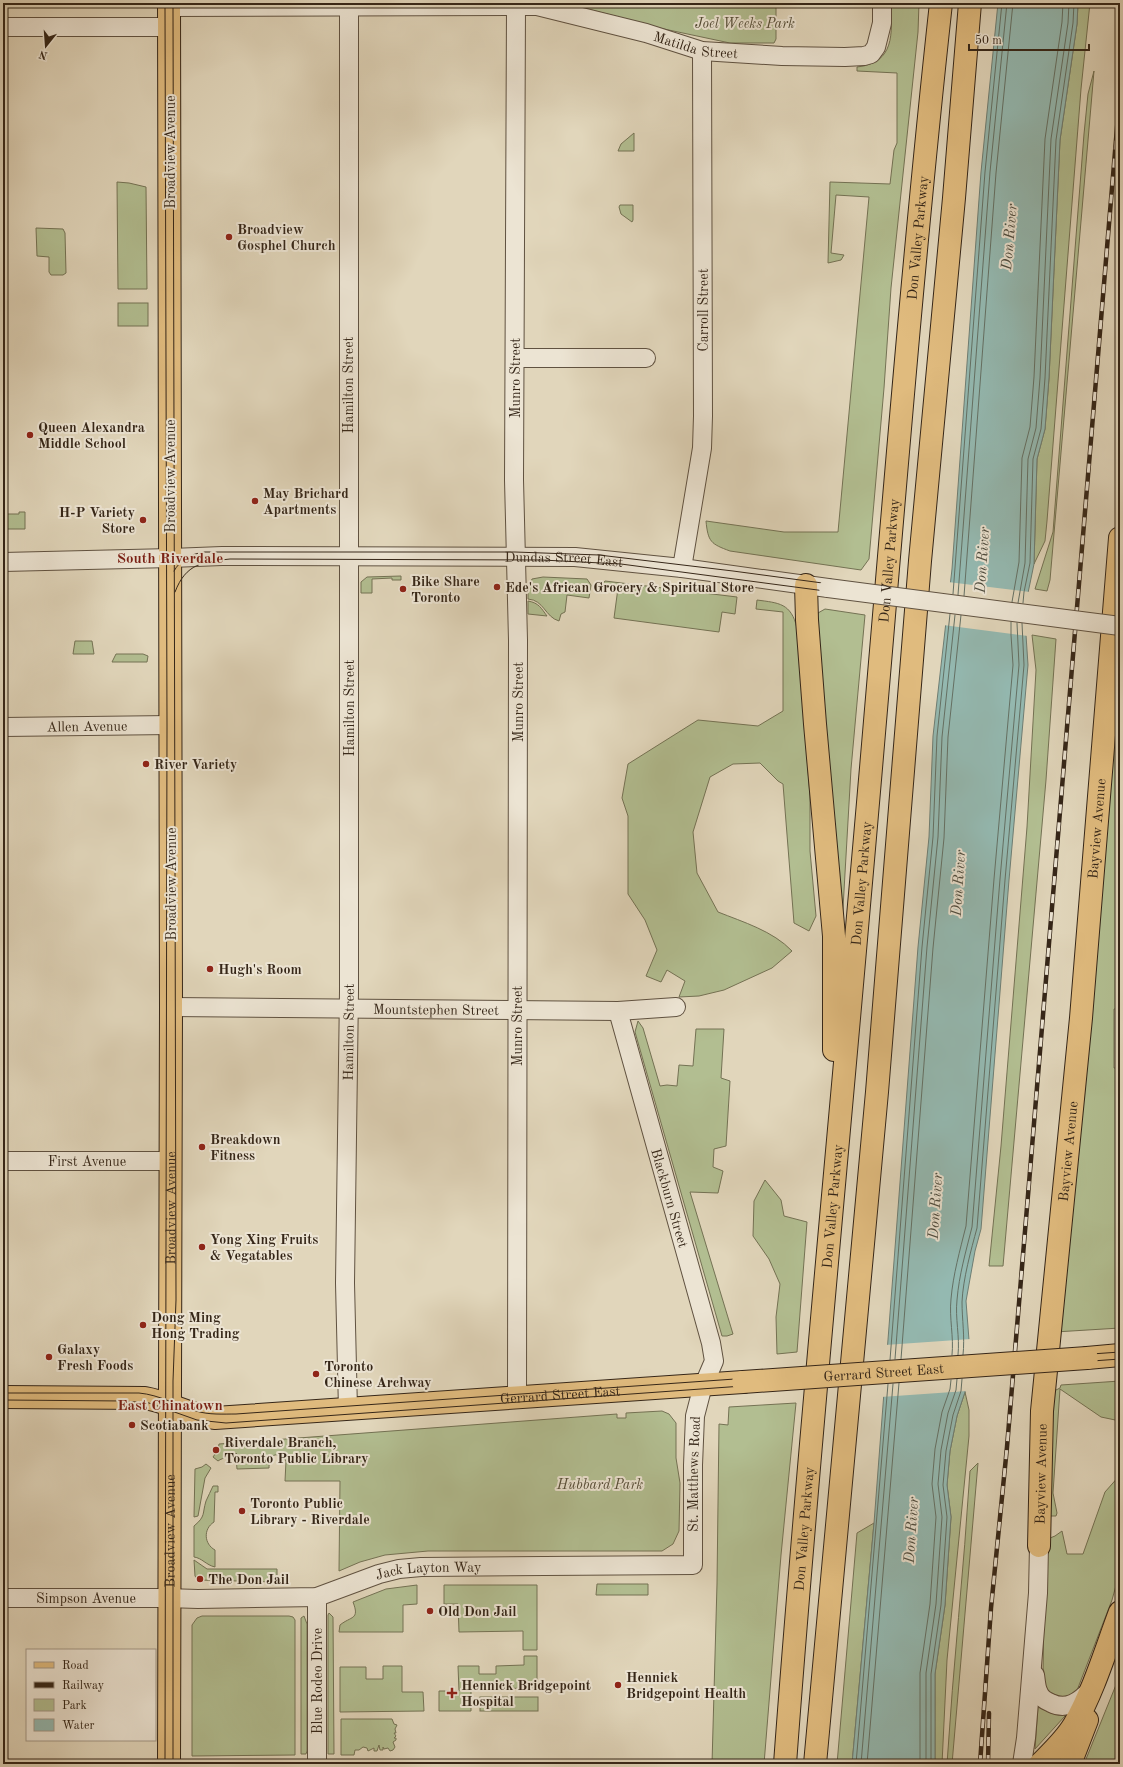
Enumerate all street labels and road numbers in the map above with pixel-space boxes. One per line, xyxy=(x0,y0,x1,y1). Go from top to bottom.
street label: Matilda Street xyxy=(652,30,738,61)
street label: Broadview Avenue xyxy=(164,95,178,209)
street label: Don Valley Parkway xyxy=(905,174,931,301)
street label: Carroll Street xyxy=(697,268,711,352)
street label: Hamilton Street xyxy=(342,336,356,434)
street label: Munro Street xyxy=(509,338,523,418)
street label: Broadview Avenue xyxy=(164,419,178,533)
street label: Don Valley Parkway xyxy=(877,497,902,623)
street label: Dundas Street East xyxy=(504,551,624,570)
street label: Hamilton Street xyxy=(343,659,357,757)
street label: Munro Street xyxy=(512,662,526,742)
street label: Allen Avenue xyxy=(47,720,127,734)
street label: Bayview Avenue xyxy=(1086,778,1108,879)
street label: Don Valley Parkway xyxy=(849,820,874,946)
street label: Broadview Avenue xyxy=(165,827,179,941)
street label: Hamilton Street xyxy=(342,983,357,1081)
street label: Munro Street xyxy=(511,986,525,1066)
street label: Mountstephen Street xyxy=(373,1003,499,1018)
street label: Bayview Avenue xyxy=(1057,1101,1081,1202)
street label: Don Valley Parkway xyxy=(820,1143,846,1269)
street label: Blackburn Street xyxy=(648,1147,690,1250)
street label: Broadview Avenue xyxy=(164,1151,179,1265)
street label: First Avenue xyxy=(48,1155,126,1169)
street label: Gerrard Street East xyxy=(823,1362,944,1384)
street label: Gerrard Street East xyxy=(500,1384,621,1407)
street label: St. Matthews Road xyxy=(687,1416,703,1532)
street label: Bayview Avenue xyxy=(1033,1424,1050,1525)
street label: Don Valley Parkway xyxy=(792,1465,817,1592)
street label: Broadview Avenue xyxy=(163,1474,178,1588)
street label: Jack Layton Way xyxy=(374,1561,482,1583)
street label: Simpson Avenue xyxy=(36,1592,136,1606)
street label: Blue Rodeo Drive xyxy=(311,1628,325,1734)

